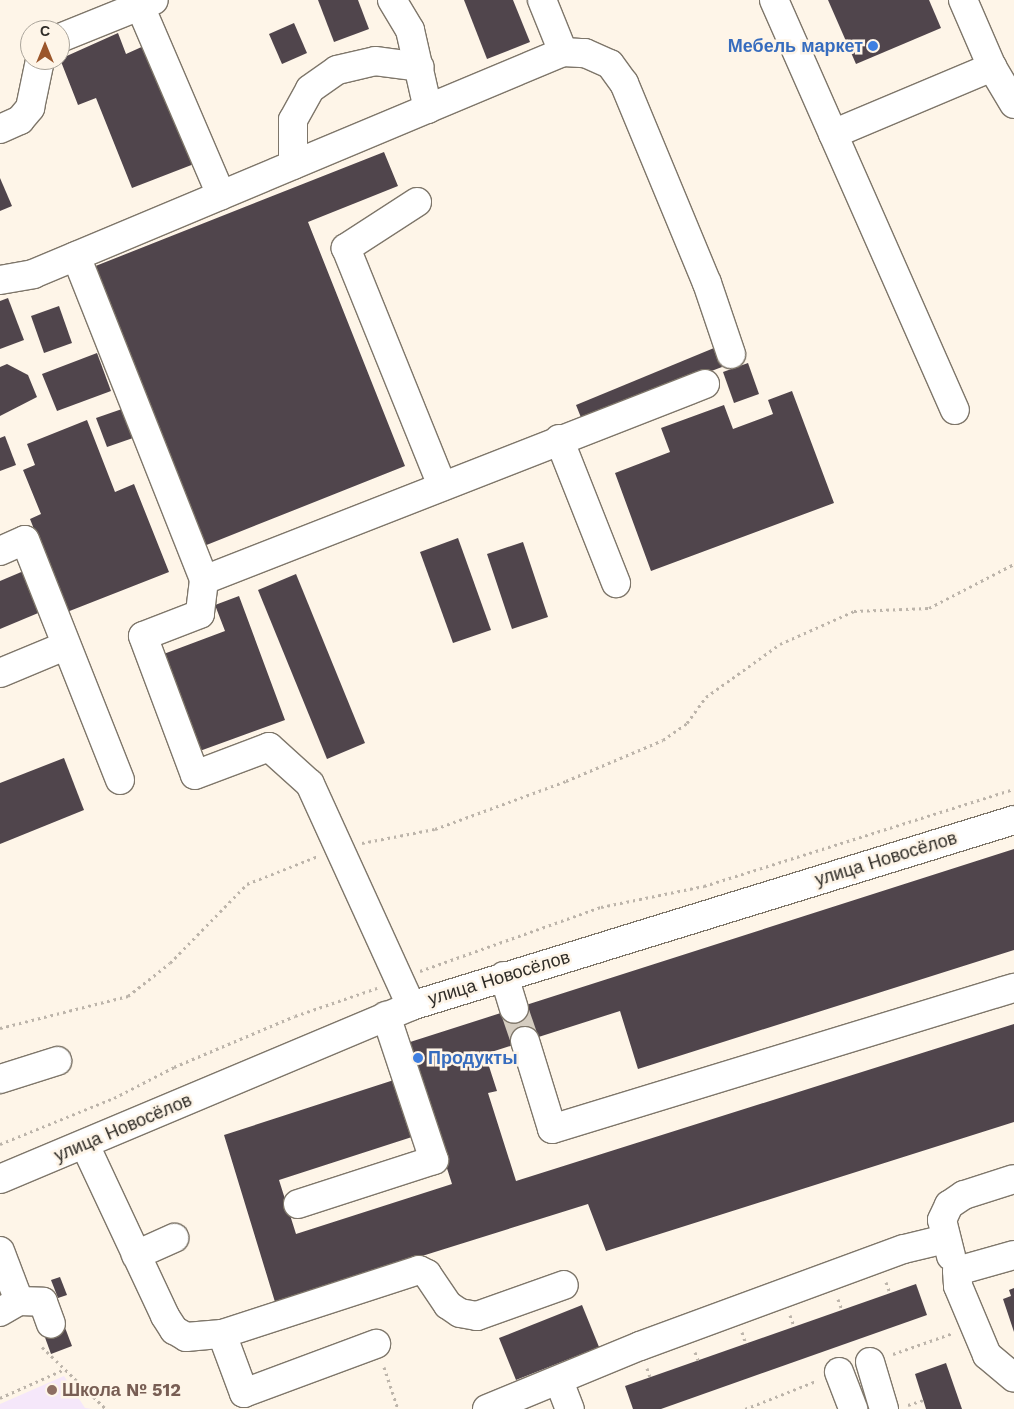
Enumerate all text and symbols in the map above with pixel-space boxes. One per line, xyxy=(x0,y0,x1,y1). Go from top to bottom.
north arrow xyxy=(20,20,70,70)
text: С xyxy=(40,23,50,39)
place label: Мебель маркет xyxy=(728,35,863,57)
marker: Мебель маркет xyxy=(867,40,879,52)
street label: улица Новосёлов xyxy=(812,827,960,891)
street label: улица Новосёлов xyxy=(425,946,573,1010)
place label: Продукты xyxy=(428,1047,518,1069)
marker: Продукты xyxy=(412,1052,424,1064)
street label: улица Новосёлов xyxy=(51,1089,195,1167)
place label: Школа № 512 xyxy=(62,1379,181,1401)
marker: Школа № 512 xyxy=(46,1384,58,1396)

